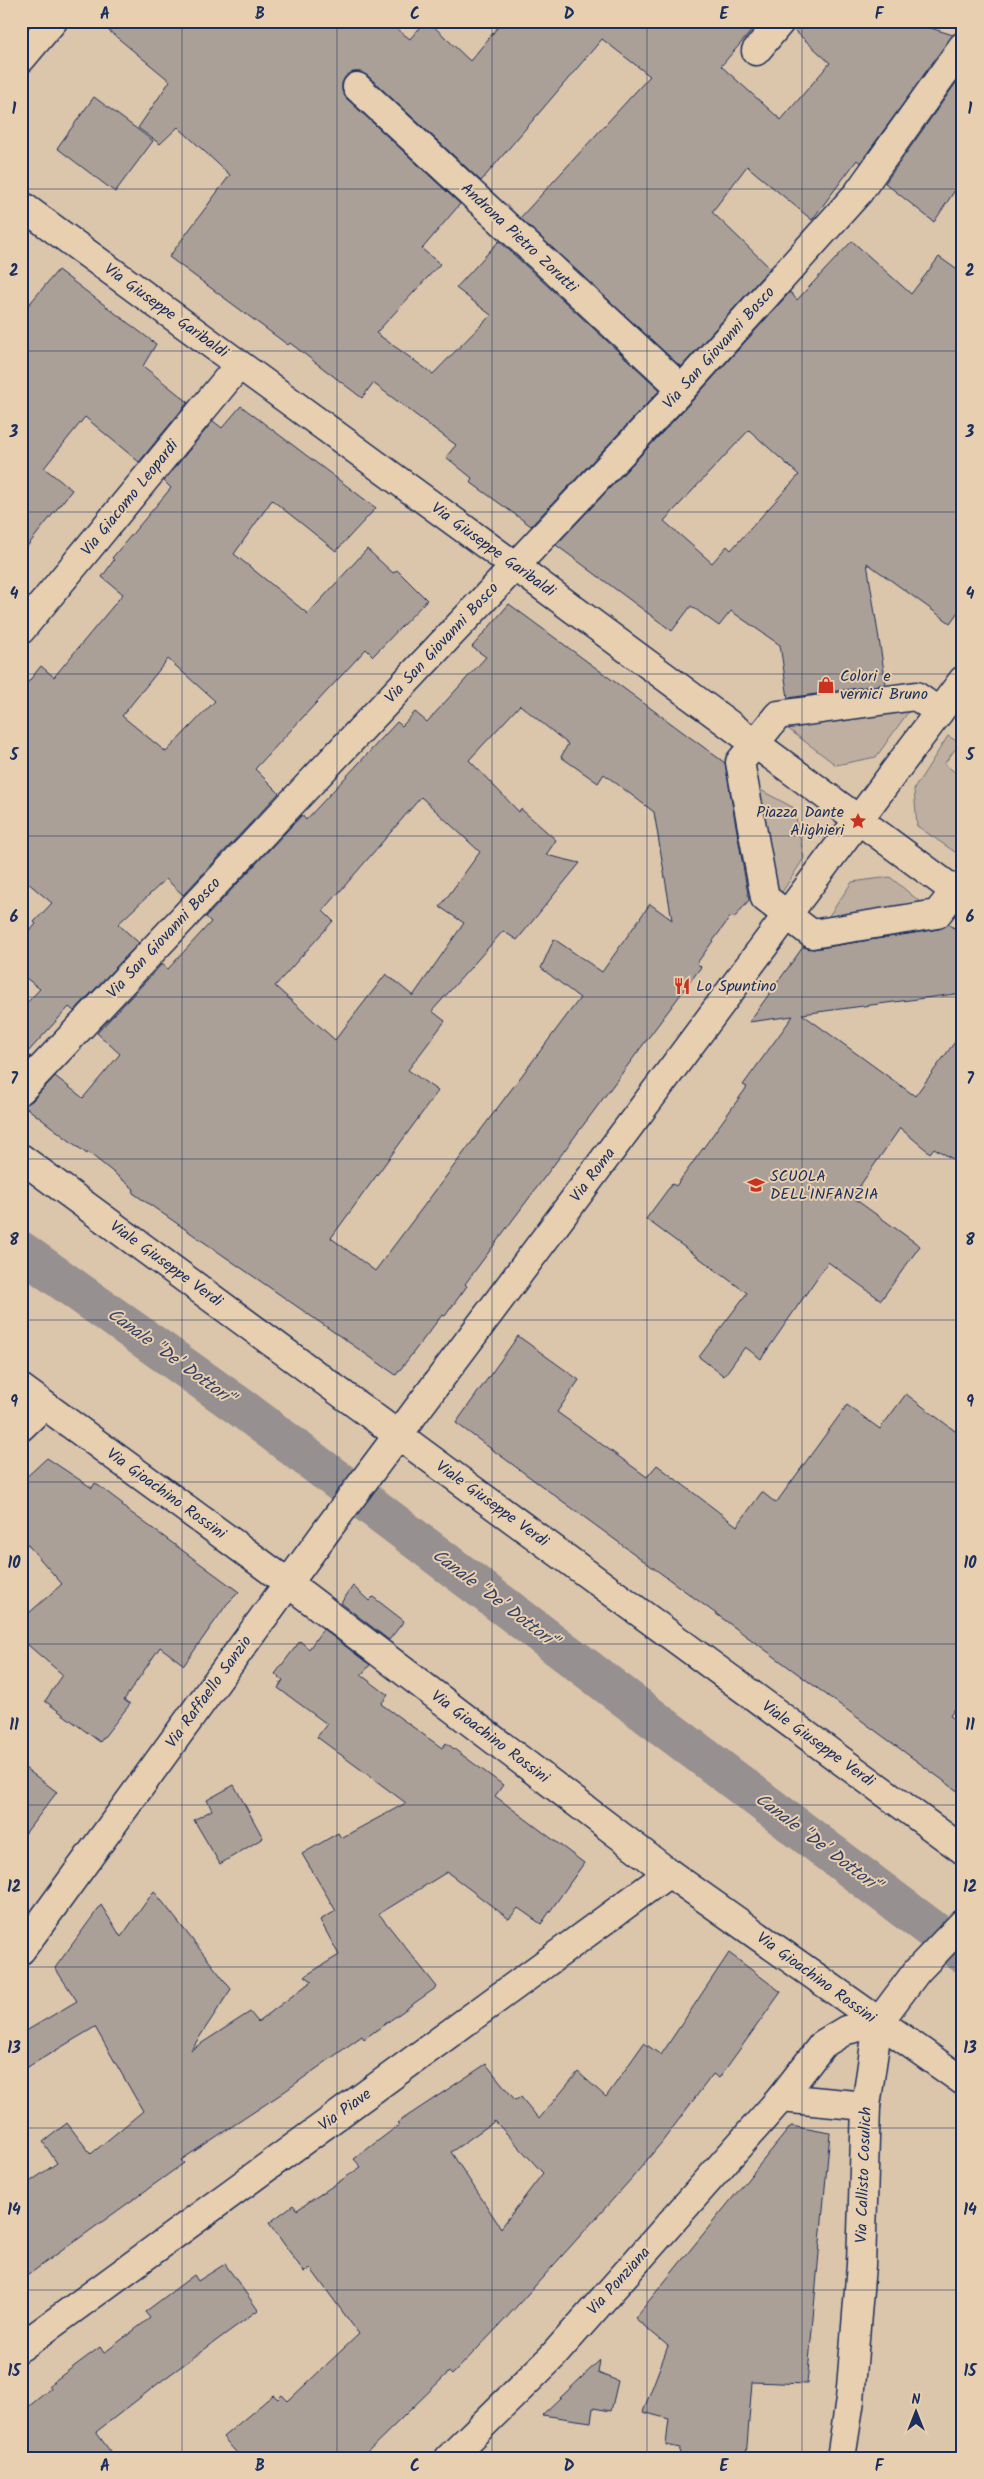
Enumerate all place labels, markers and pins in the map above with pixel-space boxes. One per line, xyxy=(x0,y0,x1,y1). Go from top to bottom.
place label: Colori e vernici Bruno xyxy=(840,664,928,707)
shop icon: Colori e vernici Bruno xyxy=(816,675,836,695)
place label: Piazza Dante Alighieri xyxy=(756,800,845,843)
place icon: Piazza Dante Alighieri xyxy=(848,811,868,831)
place label: Lo Spuntino xyxy=(696,974,777,999)
restaurant icon: Lo Spuntino xyxy=(672,976,692,996)
place label: SCUOLA DELL'INFANZIA xyxy=(770,1164,879,1207)
school or university icon: SCUOLA DELL'INFANZIA xyxy=(746,1175,766,1195)

